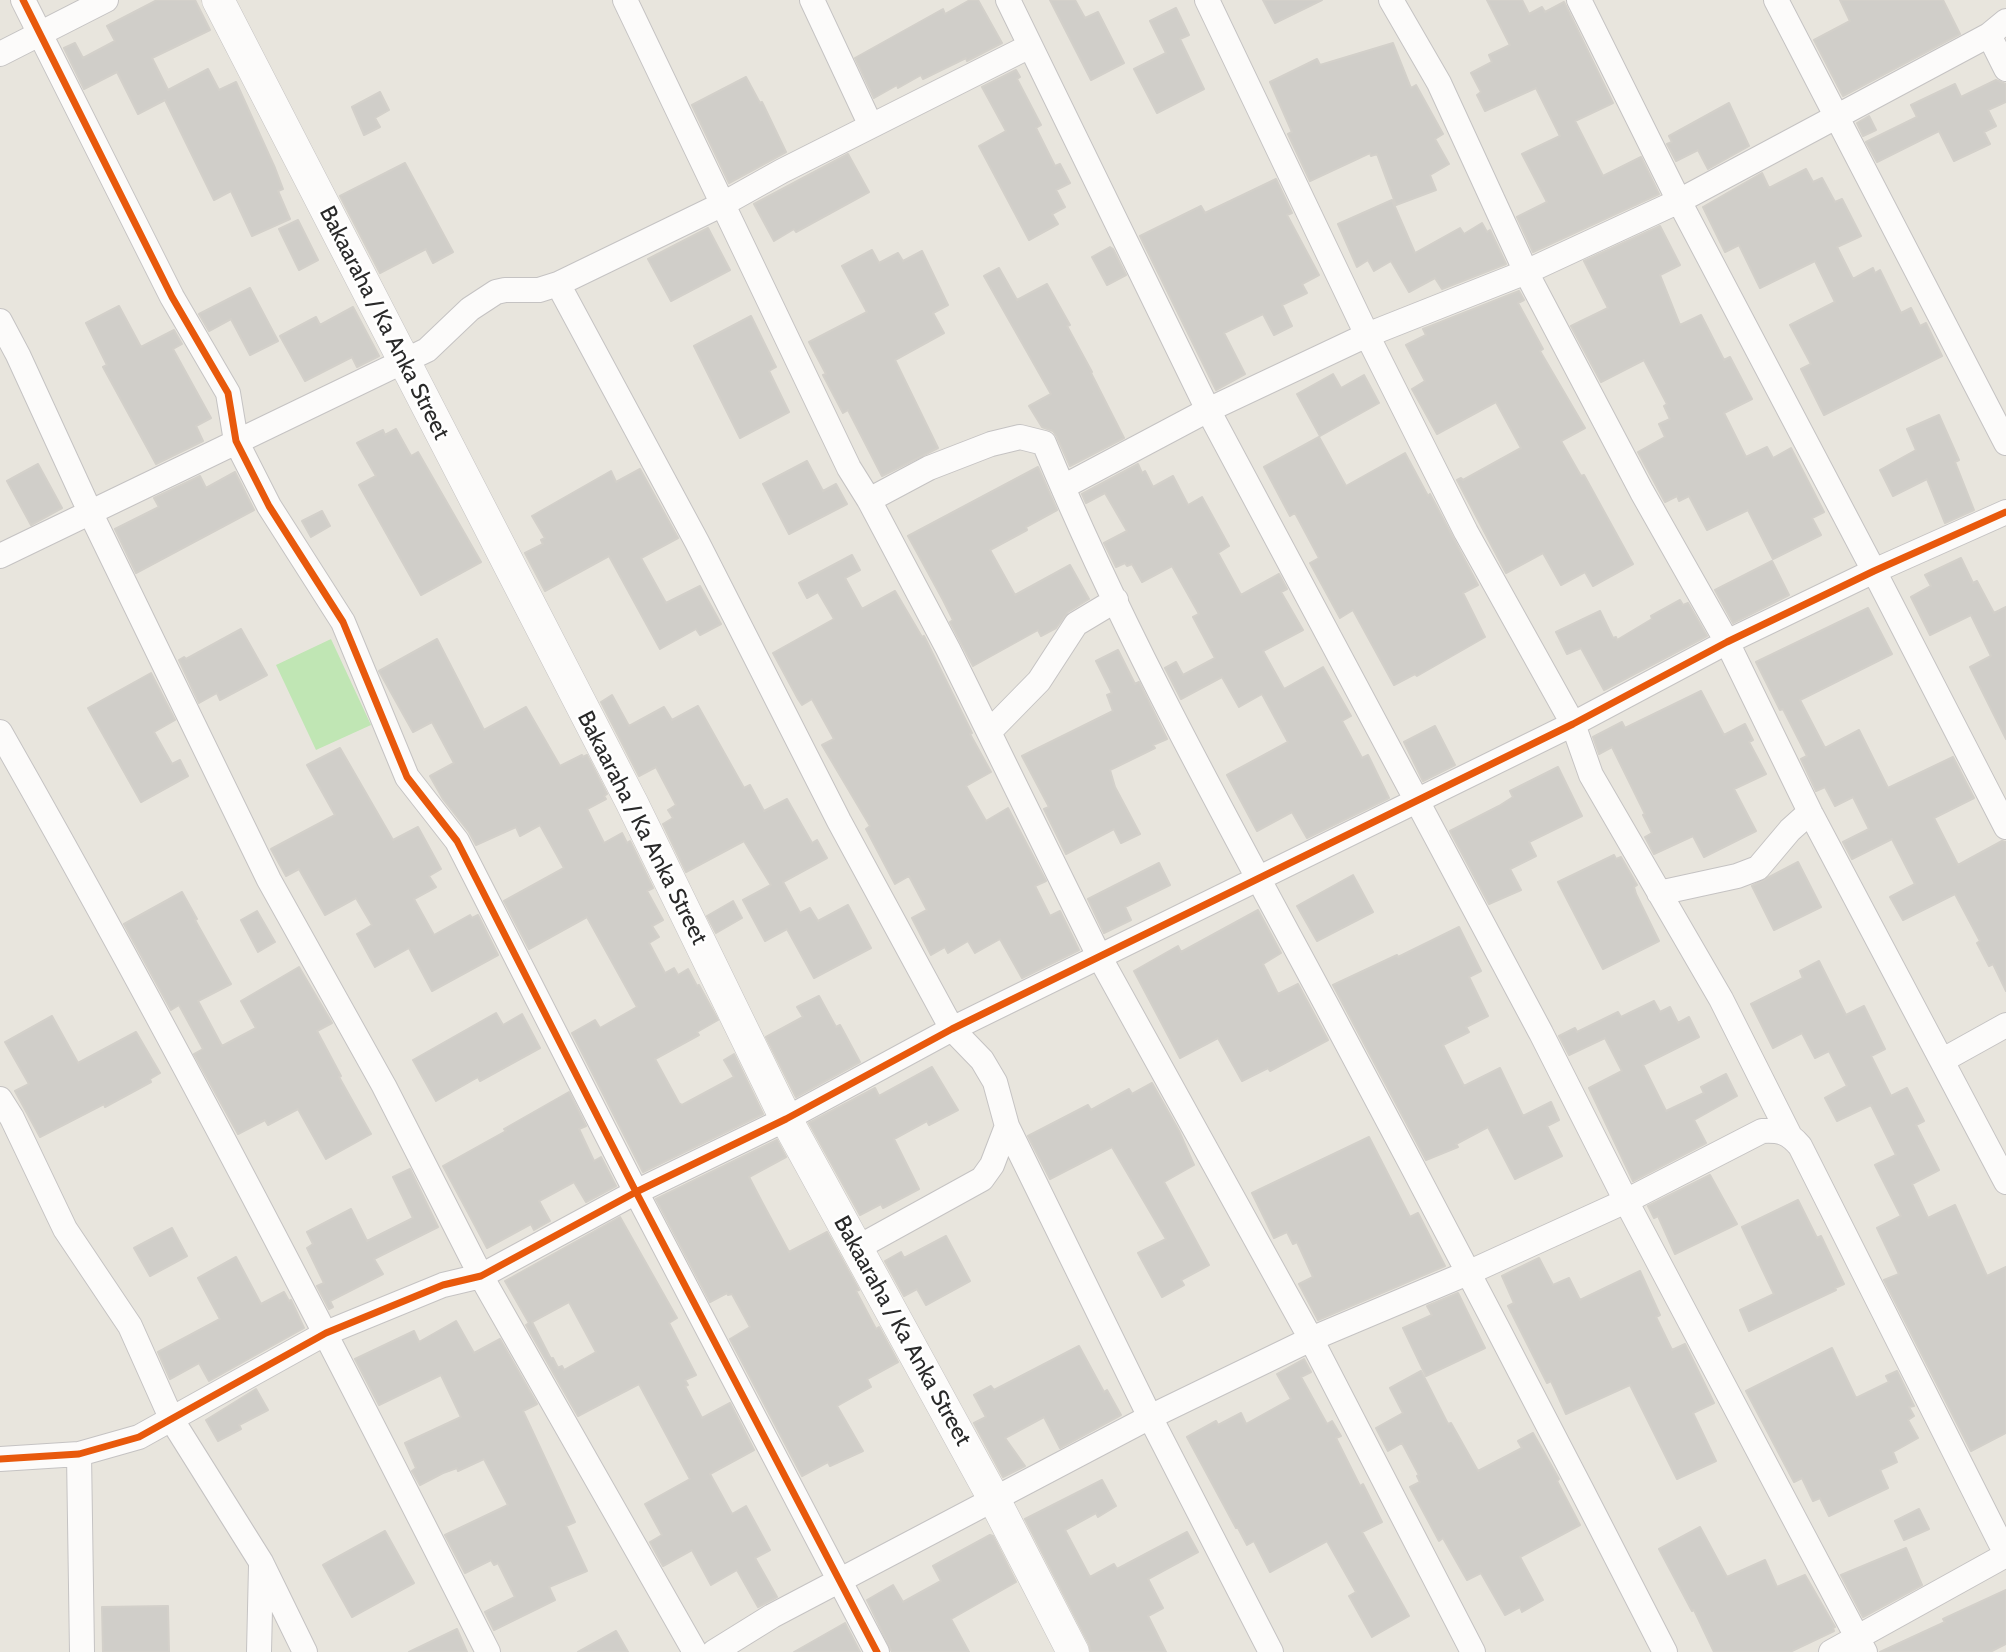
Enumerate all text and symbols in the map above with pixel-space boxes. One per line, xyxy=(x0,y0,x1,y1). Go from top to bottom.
street label: Bakaaraha / Ka Anka Street xyxy=(313,202,455,444)
street label: Bakaaraha / Ka Anka Street xyxy=(571,707,713,949)
street label: Bakaaraha / Ka Anka Street xyxy=(827,1211,977,1451)

